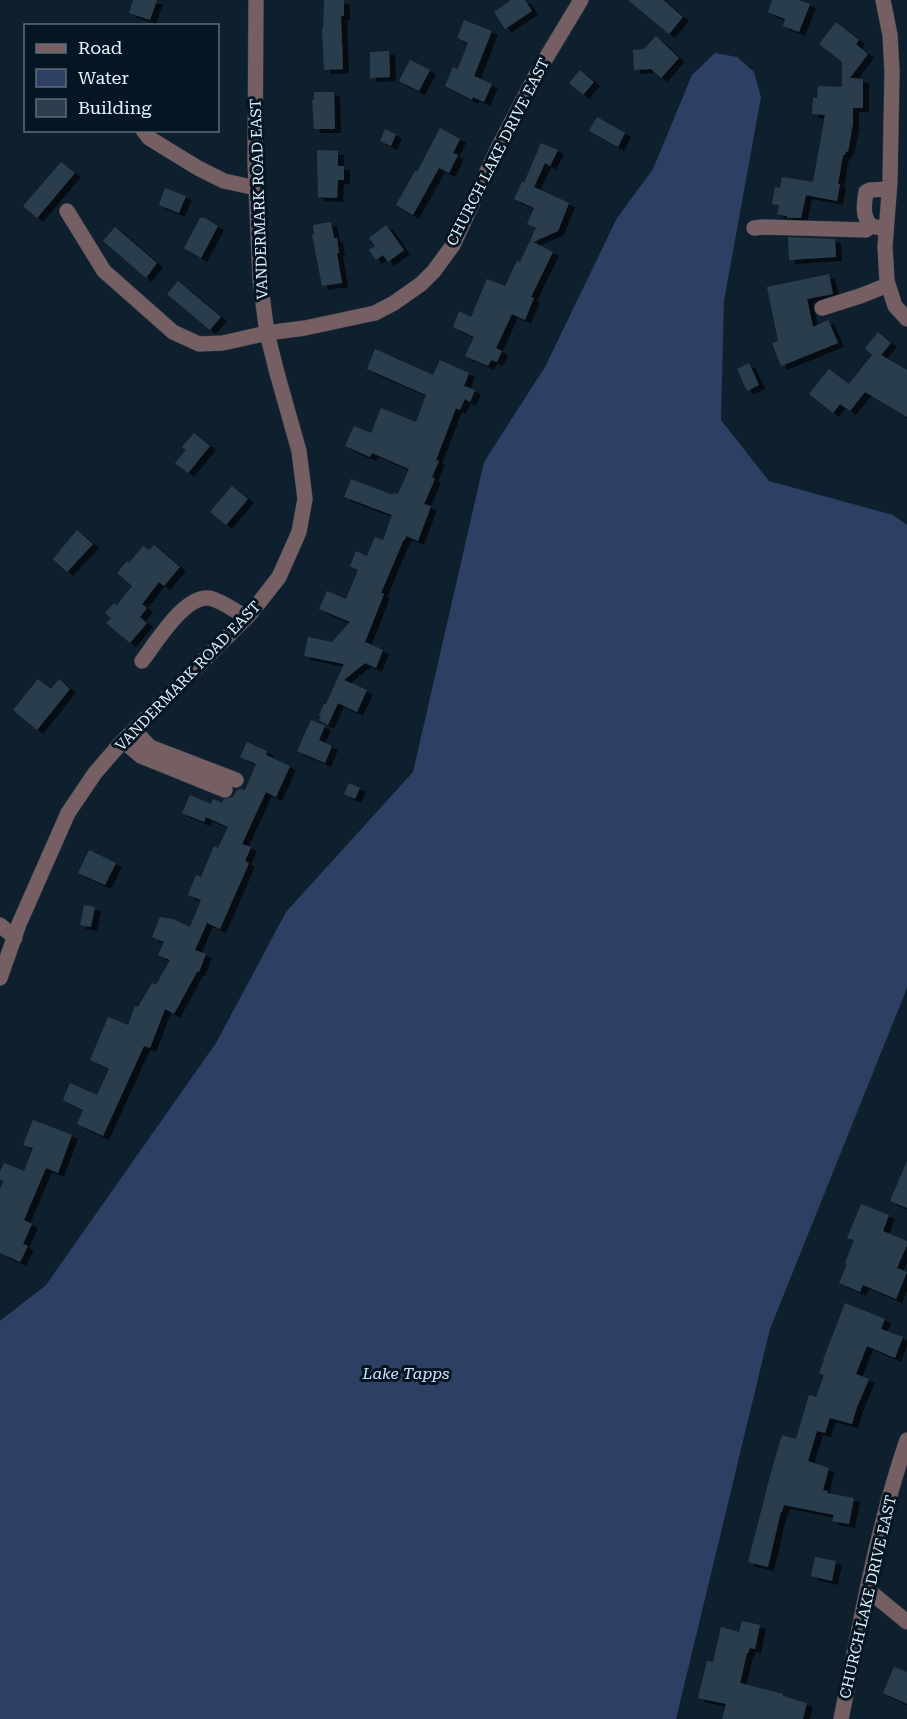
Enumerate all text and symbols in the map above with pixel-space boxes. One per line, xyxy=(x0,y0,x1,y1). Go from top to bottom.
legend xyxy=(24,24,219,132)
text: Road xyxy=(78,37,123,58)
street label: CHURCH LAKE DRIVE EAST xyxy=(443,55,553,249)
text: Water xyxy=(78,67,129,88)
text: Building xyxy=(78,97,152,118)
street label: VANDERMARK ROAD EAST xyxy=(246,98,272,300)
street label: VANDERMARK ROAD EAST xyxy=(112,597,264,755)
water label: Lake Tapps xyxy=(361,1364,450,1383)
street label: CHURCH LAKE DRIVE EAST xyxy=(836,1494,900,1700)

